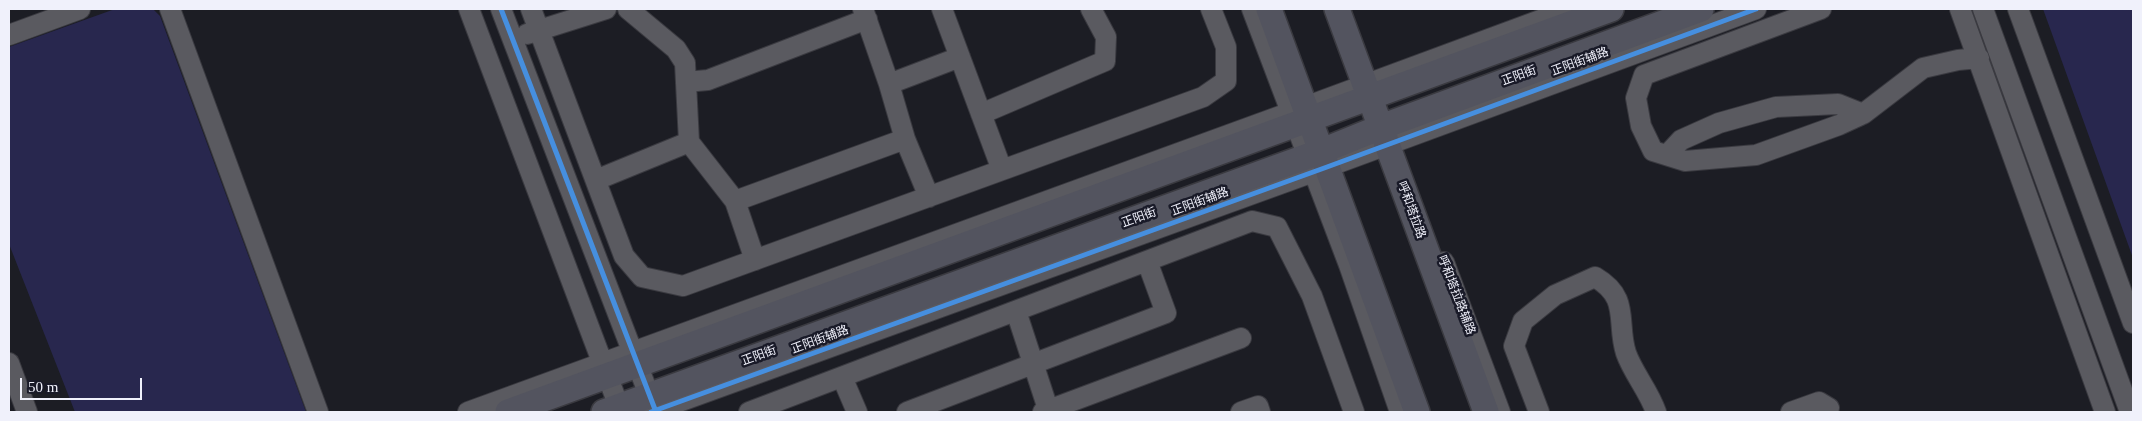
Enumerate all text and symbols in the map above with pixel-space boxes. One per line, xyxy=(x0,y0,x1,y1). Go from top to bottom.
street label: 正阳街辅路 xyxy=(1549,45,1611,79)
street label: 正阳街 xyxy=(1500,63,1538,89)
street label: 呼和塔拉路 xyxy=(1394,179,1428,241)
street label: 正阳街辅路 xyxy=(1169,185,1231,219)
street label: 正阳街 xyxy=(1120,205,1158,231)
street label: 呼和塔拉路辅路 xyxy=(1434,253,1478,337)
street label: 正阳街辅路 xyxy=(789,323,851,357)
street label: 正阳街 xyxy=(740,343,778,369)
scale bar xyxy=(22,368,145,400)
text: 50 m xyxy=(28,379,58,395)

